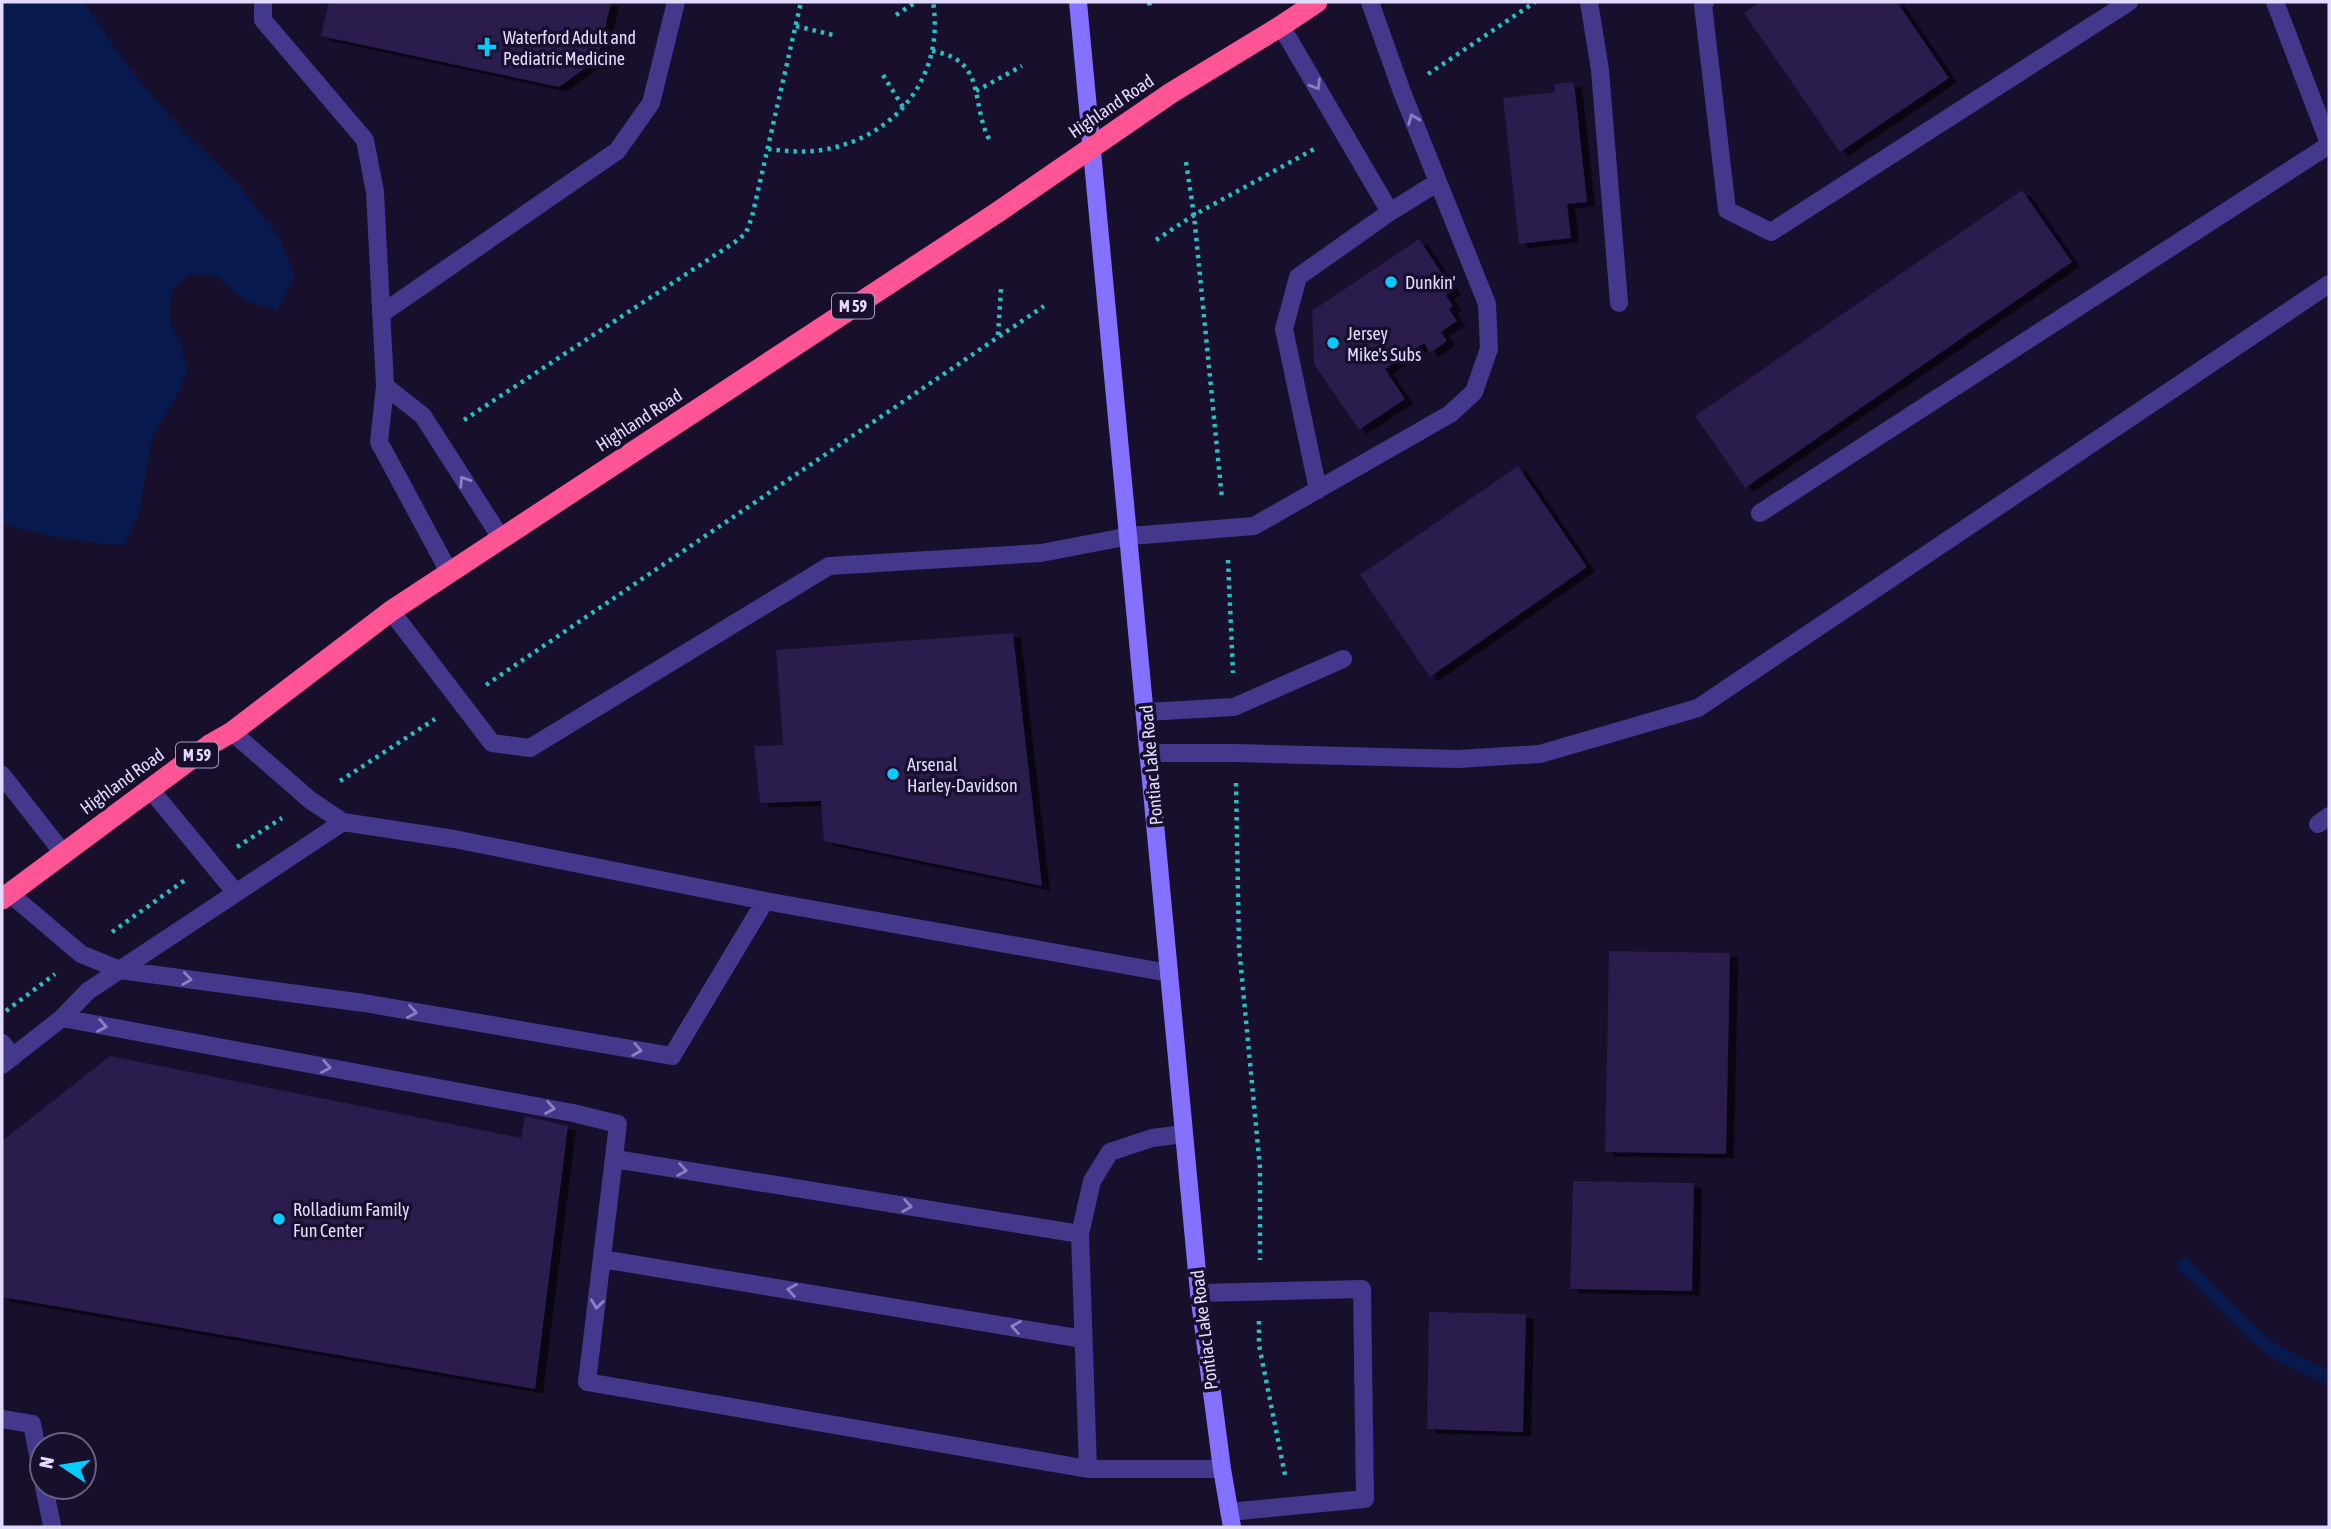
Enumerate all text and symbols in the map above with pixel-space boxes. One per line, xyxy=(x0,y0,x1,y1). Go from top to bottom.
place label: Waterford Adult and Pediatric Medicine xyxy=(503,27,636,69)
marker: Waterford Adult and Pediatric Medicine xyxy=(477,37,497,57)
street label: Highland Road xyxy=(1064,70,1158,142)
one-way arrow xyxy=(1308,78,1321,91)
one-way arrow xyxy=(1407,114,1421,126)
place label: Dunkin' xyxy=(1405,272,1455,293)
marker: Dunkin' xyxy=(1383,274,1399,290)
road number: M 59 xyxy=(832,294,874,318)
place label: Jersey Mike's Subs xyxy=(1347,323,1421,365)
marker: Jersey Mike's Subs xyxy=(1325,335,1341,351)
street label: Highland Road xyxy=(592,384,686,456)
one-way arrow xyxy=(460,475,473,488)
street label: Pontiac Lake Road xyxy=(1135,704,1167,826)
road number: M 59 xyxy=(176,742,218,768)
street label: Highland Road xyxy=(76,744,168,818)
place label: Arsenal Harley-Davidson xyxy=(907,754,1018,796)
marker: Arsenal Harley-Davidson xyxy=(885,766,901,782)
one-way arrow xyxy=(181,972,193,987)
one-way arrow xyxy=(406,1003,418,1018)
one-way arrow xyxy=(96,1018,108,1033)
one-way arrow xyxy=(631,1042,643,1057)
one-way arrow xyxy=(320,1059,332,1074)
one-way arrow xyxy=(544,1100,555,1115)
one-way arrow xyxy=(676,1162,688,1177)
one-way arrow xyxy=(901,1198,913,1213)
place label: Rolladium Family Fun Center xyxy=(293,1199,410,1241)
marker: Rolladium Family Fun Center xyxy=(271,1211,287,1227)
street label: Pontiac Lake Road xyxy=(1186,1269,1222,1391)
one-way arrow xyxy=(786,1283,798,1298)
one-way arrow xyxy=(589,1299,604,1310)
one-way arrow xyxy=(1010,1320,1022,1335)
north arrow xyxy=(28,1431,98,1501)
text: N xyxy=(34,1455,58,1470)

